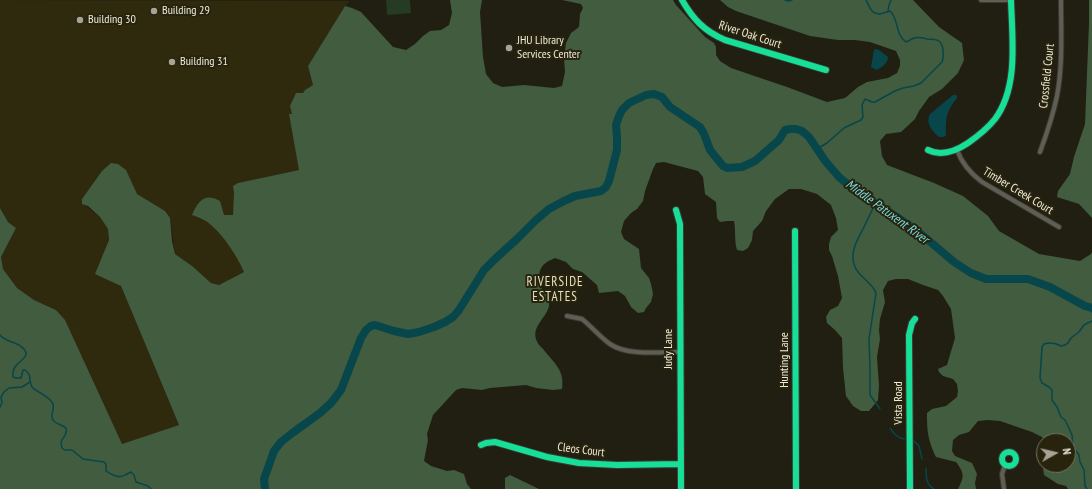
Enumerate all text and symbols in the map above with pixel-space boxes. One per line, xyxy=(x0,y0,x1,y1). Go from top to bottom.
place label: Building 29 xyxy=(162,4,210,18)
marker: Building 29 xyxy=(149,6,159,16)
place label: Building 30 xyxy=(88,13,136,27)
marker: Building 30 xyxy=(75,15,85,25)
street label: River Oak Court xyxy=(717,18,783,52)
place label: JHU Library Services Center xyxy=(517,34,580,62)
marker: JHU Library Services Center xyxy=(504,43,514,53)
street label: Crossfield Court xyxy=(1036,43,1058,109)
place label: Building 31 xyxy=(180,55,228,69)
marker: Building 31 xyxy=(167,57,177,67)
street label: Timber Creek Court xyxy=(980,164,1056,218)
water label: Middle Patuxent River xyxy=(842,177,932,247)
district label: RIVERSIDE ESTATES xyxy=(526,274,584,305)
street label: Judy Lane xyxy=(662,329,676,369)
street label: Hunting Lane xyxy=(778,332,792,388)
street label: Vista Road xyxy=(892,381,906,425)
north arrow xyxy=(1036,433,1076,473)
street label: Cleos Court xyxy=(557,440,605,460)
text: N xyxy=(1060,448,1074,455)

